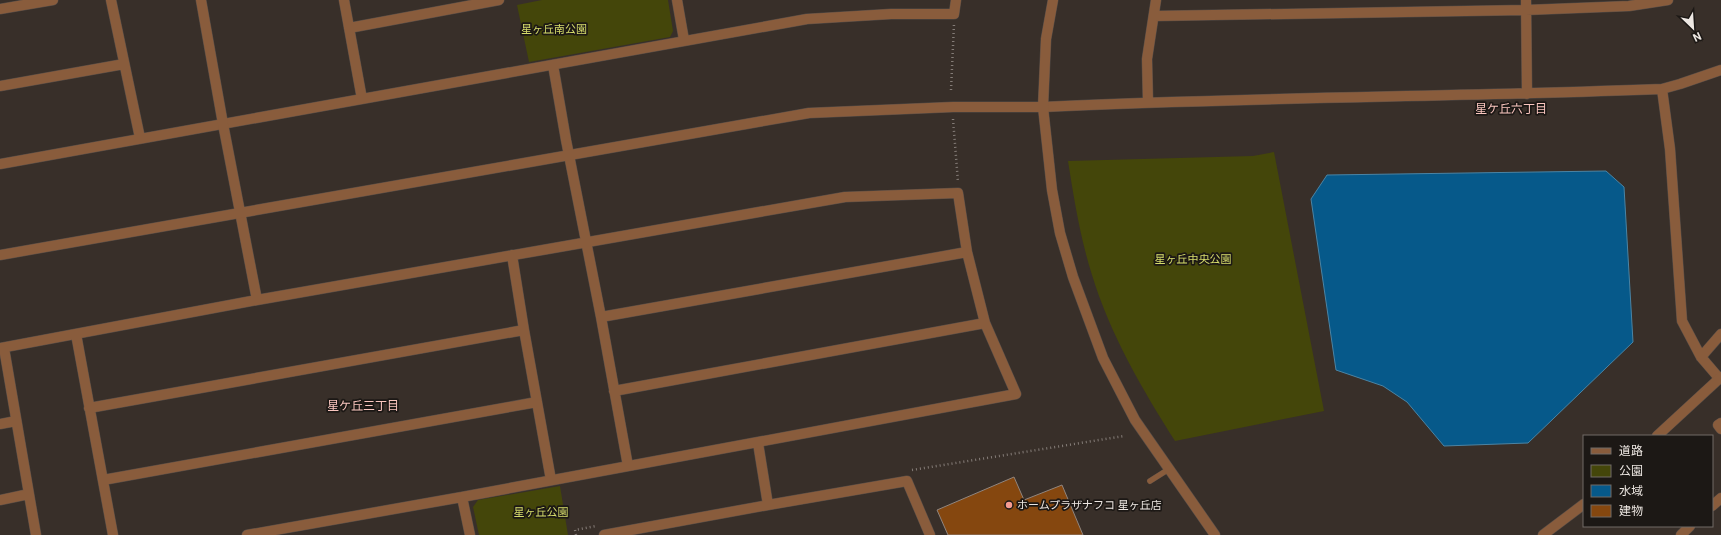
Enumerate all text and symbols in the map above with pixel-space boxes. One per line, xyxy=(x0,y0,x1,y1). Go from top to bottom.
north arrow xyxy=(1673,8,1713,48)
park label: 星ヶ丘南公園 xyxy=(521,23,587,36)
text: N xyxy=(1691,29,1703,44)
district label: 星ケ丘六丁目 xyxy=(1475,102,1547,116)
park label: 星ヶ丘中央公園 xyxy=(1155,253,1232,266)
district label: 星ケ丘三丁目 xyxy=(327,399,399,413)
legend xyxy=(1583,435,1713,527)
text: 道路 xyxy=(1619,444,1643,458)
text: 公園 xyxy=(1619,464,1643,478)
text: 水域 xyxy=(1619,484,1643,498)
place label: ホームプラザナフコ 星ヶ丘店 xyxy=(1017,499,1162,512)
marker: ホームプラザナフコ 星ヶ丘店 xyxy=(1004,500,1014,510)
text: 建物 xyxy=(1619,504,1643,518)
park label: 星ヶ丘公園 xyxy=(514,506,569,519)

